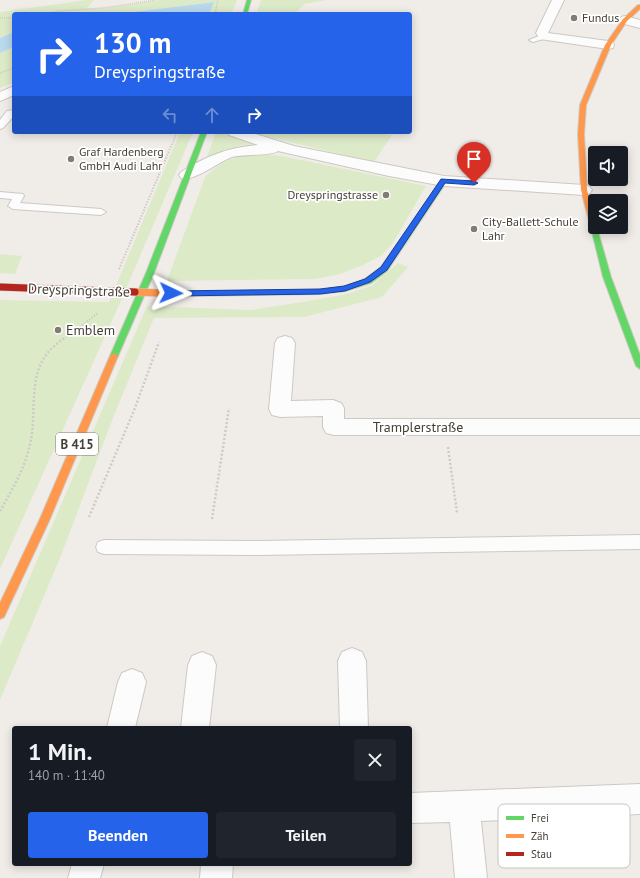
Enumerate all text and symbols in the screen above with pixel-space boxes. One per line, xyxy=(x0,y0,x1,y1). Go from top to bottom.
place label: Fundus xyxy=(582,10,619,25)
marker: Fundus xyxy=(569,13,579,23)
text: 130 m xyxy=(94,24,171,61)
icon: right xyxy=(28,28,80,80)
text: Dreyspringstraße xyxy=(94,60,225,83)
icon: left xyxy=(159,104,181,126)
icon: ahead xyxy=(201,104,223,126)
icon: right xyxy=(243,104,265,126)
pin xyxy=(457,142,491,183)
place label: Graf Hardenberg GmbH Audi Lahr xyxy=(79,144,164,173)
map controls xyxy=(588,146,628,234)
button: sound xyxy=(588,146,628,186)
icon: arrive xyxy=(463,148,485,170)
marker: Graf Hardenberg GmbH Audi Lahr xyxy=(66,154,76,164)
place label: Dreyspringstrasse xyxy=(287,187,378,202)
marker: Dreyspringstrasse xyxy=(381,190,391,200)
button: layers xyxy=(588,194,628,234)
place label: City-Ballett-Schule Lahr xyxy=(482,214,579,243)
marker: City-Ballett-Schule Lahr xyxy=(469,224,479,234)
position arrow xyxy=(150,272,192,314)
street label: Dreyspringstraße xyxy=(28,279,130,301)
place label: Emblem xyxy=(66,321,115,339)
marker: Emblem xyxy=(53,325,63,335)
street label: Tramplerstraße xyxy=(373,418,463,436)
road number: B 415 xyxy=(56,433,98,455)
text: 1 Min. xyxy=(28,736,92,767)
button: close xyxy=(354,739,396,781)
text: 140 m · 11:40 xyxy=(28,767,105,784)
legend xyxy=(498,804,630,868)
text: Frei xyxy=(531,811,549,825)
button: Beenden xyxy=(28,812,208,858)
button: Teilen xyxy=(216,812,396,858)
text: Zäh xyxy=(531,829,548,843)
text: Stau xyxy=(531,847,552,861)

